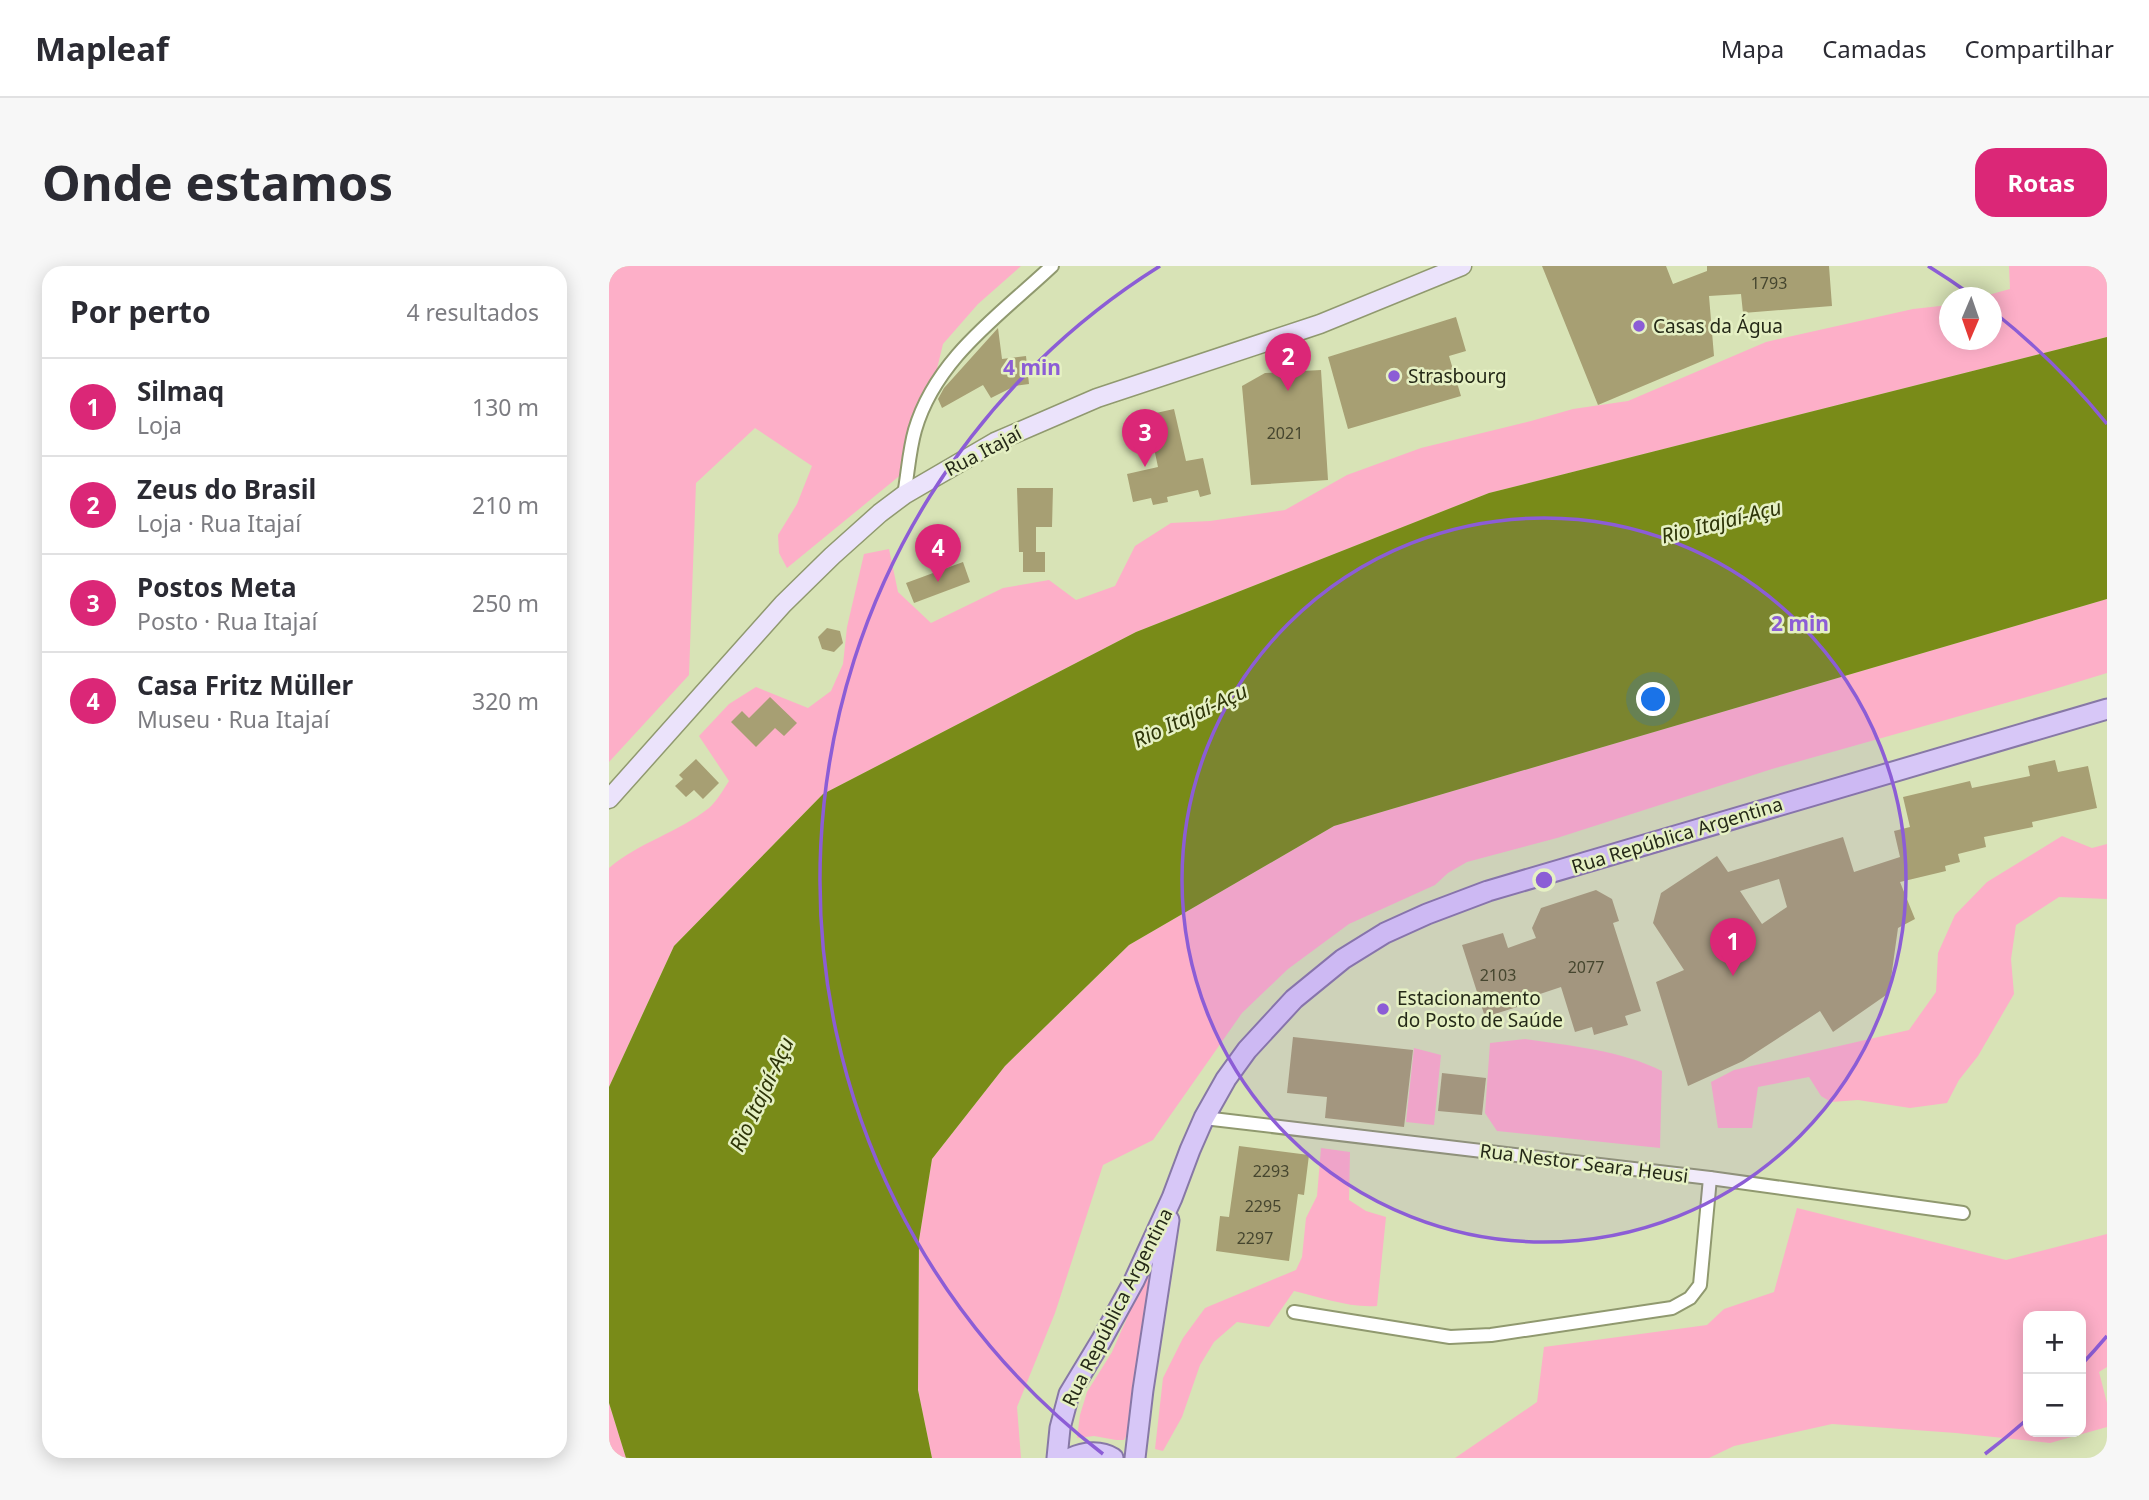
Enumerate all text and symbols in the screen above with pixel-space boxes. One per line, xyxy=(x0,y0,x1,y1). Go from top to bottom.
text: Mapleaf xyxy=(35,26,169,71)
text: Mapa xyxy=(1721,32,1784,65)
text: Camadas xyxy=(1822,32,1926,65)
text: Compartilhar xyxy=(1964,32,2114,65)
button: Rotas xyxy=(1975,148,2107,217)
text: Onde estamos xyxy=(42,149,393,215)
house number: 1793 xyxy=(1751,272,1787,294)
north arrow xyxy=(1939,287,2002,350)
text: Por perto xyxy=(70,291,211,332)
text: 4 resultados xyxy=(406,296,539,328)
place label: Casas da Água xyxy=(1653,313,1783,339)
marker: Casas da Água xyxy=(1631,318,1647,334)
pin: 2 xyxy=(1265,333,1311,391)
text: 4 min xyxy=(1003,353,1061,381)
place label: Strasbourg xyxy=(1408,363,1507,389)
marker: Strasbourg xyxy=(1386,368,1402,384)
text: Silmaq xyxy=(137,373,224,409)
text: 1 xyxy=(86,391,100,423)
text: 130 m xyxy=(472,391,539,423)
text: Loja xyxy=(137,409,182,441)
pin: 3 xyxy=(1122,409,1168,467)
street label: Rua Itajaí xyxy=(940,419,1027,482)
house number: 2021 xyxy=(1267,422,1303,444)
text: Zeus do Brasil xyxy=(137,471,316,507)
text: 2 xyxy=(86,489,100,521)
text: 210 m xyxy=(472,489,539,521)
water label: Rio Itajaí-Açu xyxy=(1658,493,1784,549)
text: Loja · Rua Itajaí xyxy=(137,507,301,539)
pin: 4 xyxy=(915,524,961,582)
text: Postos Meta xyxy=(137,569,297,605)
text: 3 xyxy=(86,587,100,619)
text: 250 m xyxy=(472,587,539,619)
text: Posto · Rua Itajaí xyxy=(137,605,317,637)
text: 2 min xyxy=(1771,609,1829,637)
text: Casa Fritz Müller xyxy=(137,667,353,703)
water label: Rio Itajaí-Açu xyxy=(1128,676,1252,754)
your location xyxy=(1636,682,1670,716)
text: 4 xyxy=(86,685,100,717)
text: 320 m xyxy=(472,685,539,717)
text: Museu · Rua Itajaí xyxy=(137,703,330,735)
street label: Rua República Argentina xyxy=(1568,790,1786,880)
centre of rings xyxy=(1532,868,1556,892)
pin: 1 xyxy=(1710,918,1756,976)
house number: 2077 xyxy=(1568,956,1604,978)
house number: 2103 xyxy=(1480,964,1516,986)
place label: Estacionamento do Posto de Saúde xyxy=(1397,985,1563,1033)
marker: Estacionamento do Posto de Saúde xyxy=(1375,1001,1391,1017)
water label: Rio Itajaí-Açu xyxy=(722,1032,800,1156)
street label: Rua Nestor Seara Heusi xyxy=(1478,1137,1690,1189)
house number: 2293 xyxy=(1253,1160,1289,1182)
house number: 2295 xyxy=(1245,1195,1281,1217)
street label: Rua República Argentina xyxy=(1056,1203,1178,1411)
house number: 2297 xyxy=(1237,1227,1273,1249)
map controls xyxy=(2023,1311,2086,1437)
button: + xyxy=(2023,1311,2086,1374)
button: − xyxy=(2023,1374,2086,1437)

